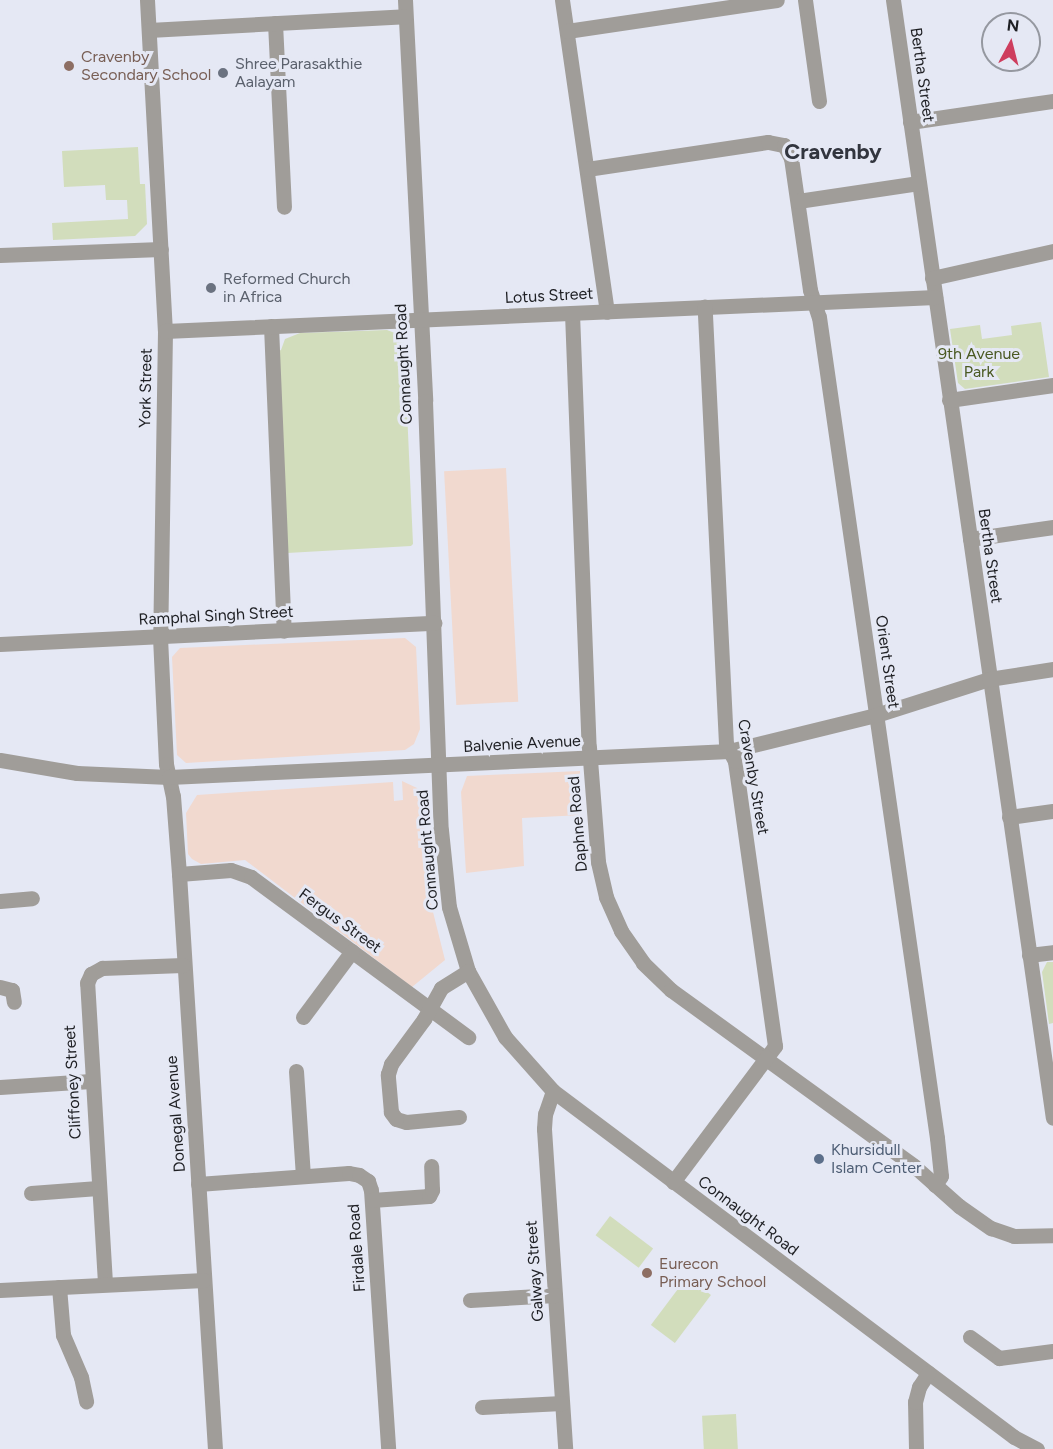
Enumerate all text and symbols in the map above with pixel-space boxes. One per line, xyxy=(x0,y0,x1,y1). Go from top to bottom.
north arrow xyxy=(981,12,1041,72)
text: N xyxy=(1006,15,1020,36)
street label: Bertha Street xyxy=(906,26,938,124)
place label: Cravenby Secondary School xyxy=(81,47,211,85)
place label: Shree Parasakthie Aalayam xyxy=(235,54,362,92)
marker: Cravenby Secondary School xyxy=(62,59,76,73)
marker: Shree Parasakthie Aalayam xyxy=(216,66,230,80)
district label: Cravenby xyxy=(784,139,882,165)
place label: Reformed Church in Africa xyxy=(223,269,350,307)
marker: Reformed Church in Africa xyxy=(204,281,218,295)
street label: Lotus Street xyxy=(504,284,594,308)
street label: Connaught Road xyxy=(391,303,417,425)
park label: 9th Avenue Park xyxy=(938,344,1020,382)
street label: York Street xyxy=(136,348,156,428)
street label: Bertha Street xyxy=(974,507,1006,605)
street label: Ramphal Singh Street xyxy=(138,602,294,630)
street label: Orient Street xyxy=(871,614,903,710)
street label: Cravenby Street xyxy=(733,718,773,836)
street label: Balvenie Avenue xyxy=(463,731,581,757)
street label: Daphne Road xyxy=(564,775,592,873)
street label: Connaught Road xyxy=(413,789,443,911)
street label: Fergus Street xyxy=(295,885,385,957)
street label: Cliffoney Street xyxy=(60,1024,86,1140)
street label: Donegal Avenue xyxy=(162,1055,190,1173)
place label: Khursidull Islam Center xyxy=(831,1140,921,1178)
marker: Khursidull Islam Center xyxy=(812,1152,826,1166)
street label: Connaught Road xyxy=(694,1172,802,1260)
street label: Firdale Road xyxy=(344,1203,370,1293)
street label: Galway Street xyxy=(522,1220,548,1322)
place label: Eurecon Primary School xyxy=(659,1254,766,1292)
marker: Eurecon Primary School xyxy=(640,1266,654,1280)

